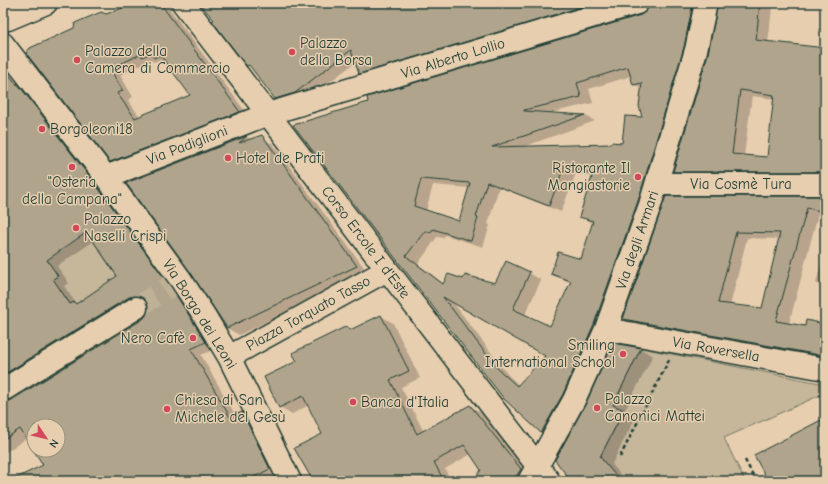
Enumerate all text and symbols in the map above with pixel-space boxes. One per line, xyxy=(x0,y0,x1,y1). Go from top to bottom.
place label: Palazzo della Borsa xyxy=(300,34,372,69)
street label: Via Alberto Lollio xyxy=(399,34,507,82)
place label: Palazzo della Camera di Commercio xyxy=(85,42,230,77)
marker: Palazzo della Borsa xyxy=(287,47,297,57)
marker: Palazzo della Camera di Commercio xyxy=(72,55,82,65)
place label: Borgoleoni18 xyxy=(50,120,133,138)
street label: Via Padiglioni xyxy=(144,121,230,169)
marker: Borgoleoni18 xyxy=(37,124,47,134)
place label: Hotel de Prati xyxy=(236,149,324,167)
marker: Hotel de Prati xyxy=(223,153,233,163)
place label: Ristorante Il Mangiastorie xyxy=(547,159,630,194)
marker: "Osteria della Campana" xyxy=(67,162,77,172)
marker: Ristorante Il Mangiastorie xyxy=(633,172,643,182)
place label: "Osteria della Campana" xyxy=(22,173,122,208)
street label: Via Cosmè Tura xyxy=(690,175,792,193)
street label: Corso Ercole I d'Este xyxy=(318,182,414,302)
street label: Via degli Armari xyxy=(612,188,662,292)
place label: Palazzo Naselli Crispi xyxy=(84,210,167,245)
marker: Palazzo Naselli Crispi xyxy=(71,223,81,233)
street label: Via Borgo dei Leoni xyxy=(159,256,241,372)
street label: Piazza Torquato Tasso xyxy=(243,271,373,355)
place label: Nero Cafè xyxy=(121,329,185,347)
street label: Via Roversella xyxy=(671,332,761,366)
marker: Nero Cafè xyxy=(188,333,198,343)
place label: Smiling International School xyxy=(485,336,615,371)
marker: Smiling International School xyxy=(618,349,628,359)
place label: Palazzo Canonici Mattei xyxy=(605,390,705,425)
place label: Chiesa di San Michele del Gesù xyxy=(175,391,286,426)
place label: Banca d'Italia xyxy=(361,393,449,411)
marker: Banca d'Italia xyxy=(348,397,358,407)
marker: Palazzo Canonici Mattei xyxy=(592,403,602,413)
marker: Chiesa di San Michele del Gesù xyxy=(162,404,172,414)
north arrow xyxy=(26,418,66,458)
text: N xyxy=(46,437,61,450)

